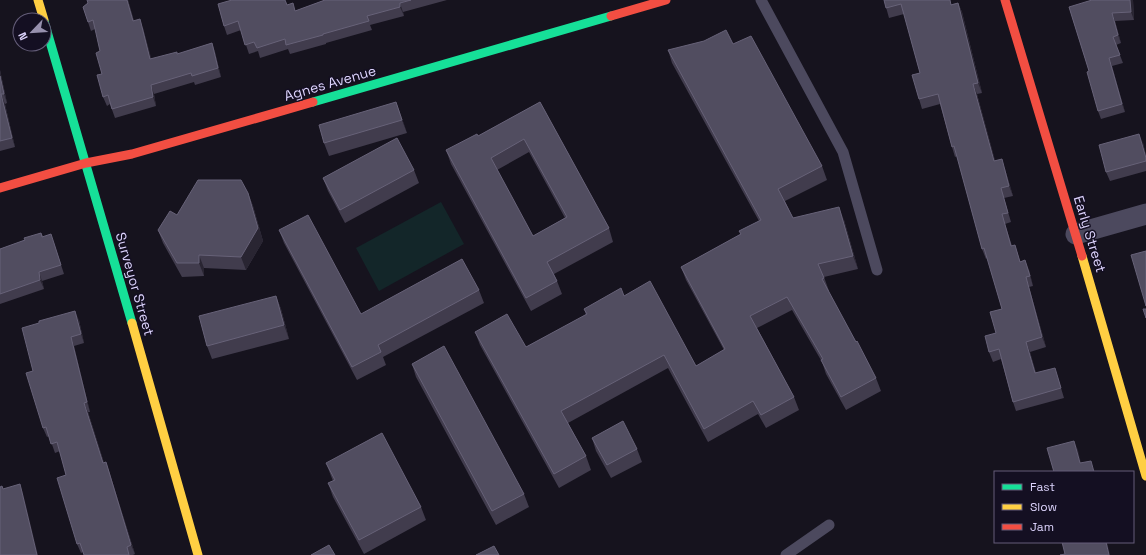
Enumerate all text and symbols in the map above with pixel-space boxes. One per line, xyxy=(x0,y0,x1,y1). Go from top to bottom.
north arrow xyxy=(12,12,52,52)
text: N xyxy=(15,30,31,43)
street label: Agnes Avenue xyxy=(282,61,378,105)
street label: Early Street xyxy=(1070,193,1110,275)
street label: Surveyor Street xyxy=(112,230,158,338)
legend xyxy=(994,471,1134,543)
text: Fast xyxy=(1030,479,1055,495)
text: Slow xyxy=(1030,499,1057,515)
text: Jam xyxy=(1030,519,1054,535)

